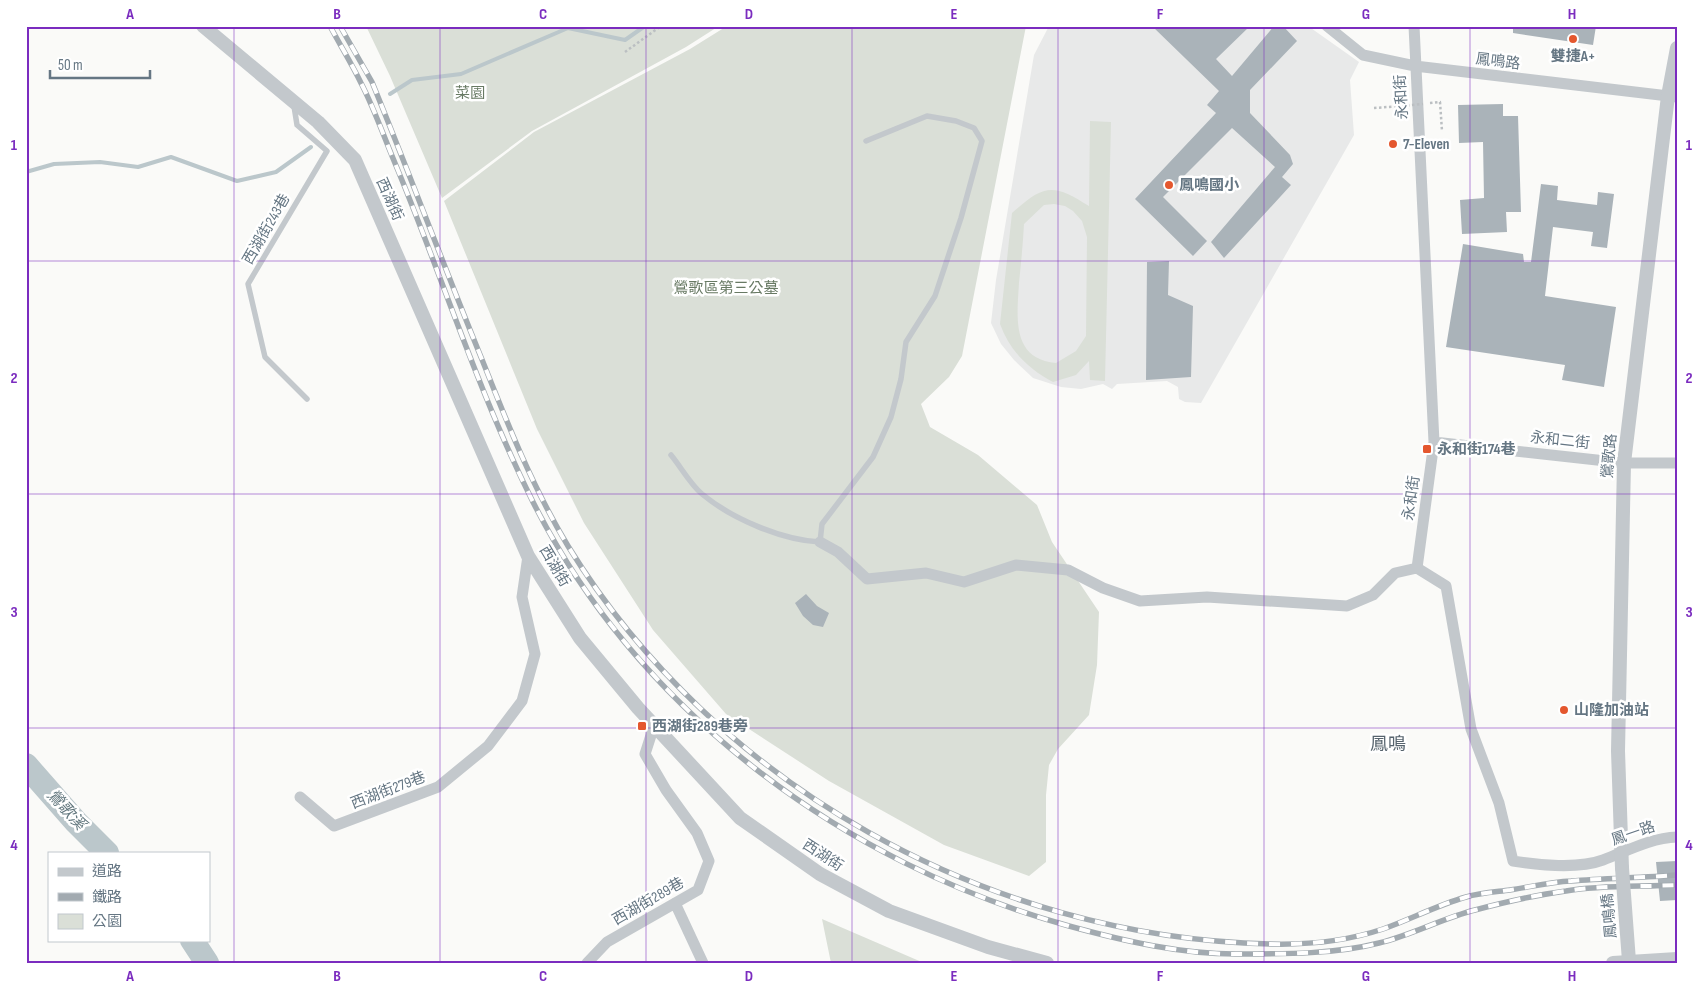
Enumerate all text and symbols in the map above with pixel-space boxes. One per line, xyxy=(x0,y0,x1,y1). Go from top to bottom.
text: A xyxy=(125,5,134,24)
text: B xyxy=(333,5,341,24)
text: C xyxy=(539,5,547,24)
text: D xyxy=(745,5,753,24)
text: E xyxy=(951,5,958,24)
text: F xyxy=(1157,5,1164,24)
text: G xyxy=(1362,5,1370,24)
text: H xyxy=(1568,5,1576,24)
marker: 雙捷A+ xyxy=(1567,33,1579,45)
place label: 雙捷A+ xyxy=(1551,47,1595,66)
scale bar xyxy=(50,48,150,80)
street label: 鳳鳴路 xyxy=(1474,49,1521,74)
text: 50 m xyxy=(58,56,83,75)
street label: 永和街 xyxy=(1391,74,1412,120)
park label: 菜園 xyxy=(455,84,485,103)
place label: 7-Eleven xyxy=(1403,135,1450,154)
text: 1 xyxy=(11,136,18,155)
text: 1 xyxy=(1686,136,1693,155)
marker: 7-Eleven xyxy=(1387,138,1399,150)
street label: 西湖街 xyxy=(372,175,407,224)
place label: 鳳鳴國小 xyxy=(1179,176,1240,195)
marker: 鳳鳴國小 xyxy=(1163,179,1175,191)
street label: 西湖街243巷 xyxy=(239,190,294,268)
park label: 鶯歌區第三公墓 xyxy=(673,279,779,298)
text: 2 xyxy=(10,369,18,388)
text: 2 xyxy=(1685,369,1693,388)
street label: 永和二街 xyxy=(1529,428,1591,453)
street label: 鶯歌路 xyxy=(1598,433,1621,479)
place label: 永和街174巷 xyxy=(1437,440,1515,459)
marker: 永和街174巷 xyxy=(1421,443,1433,455)
street label: 永和街 xyxy=(1399,474,1424,522)
street label: 西湖街 xyxy=(535,542,574,590)
text: 3 xyxy=(10,603,18,622)
text: 3 xyxy=(1685,603,1693,622)
place label: 山隆加油站 xyxy=(1574,701,1649,720)
marker: 山隆加油站 xyxy=(1558,704,1570,716)
place label: 西湖街289巷旁 xyxy=(652,717,748,736)
marker: 西湖街289巷旁 xyxy=(636,720,648,732)
district label: 鳳鳴 xyxy=(1370,734,1406,755)
street label: 西湖街279巷 xyxy=(348,767,428,813)
water label: 鶯歌溪 xyxy=(43,786,91,836)
street label: 鳳一路 xyxy=(1609,817,1658,850)
street label: 西湖街 xyxy=(799,835,847,876)
text: 4 xyxy=(10,836,18,855)
text: 4 xyxy=(1685,836,1693,855)
legend xyxy=(48,852,210,942)
text: 道路 xyxy=(92,862,122,881)
street label: 西湖街289巷 xyxy=(609,873,687,930)
text: 鐵路 xyxy=(92,888,122,907)
street label: 鳳鳴橋 xyxy=(1598,893,1621,939)
text: 公園 xyxy=(92,912,122,931)
text: A xyxy=(125,967,134,986)
text: B xyxy=(333,967,341,986)
text: C xyxy=(539,967,547,986)
text: D xyxy=(745,967,753,986)
text: E xyxy=(951,967,958,986)
text: F xyxy=(1157,967,1164,986)
text: G xyxy=(1362,967,1370,986)
text: H xyxy=(1568,967,1576,986)

